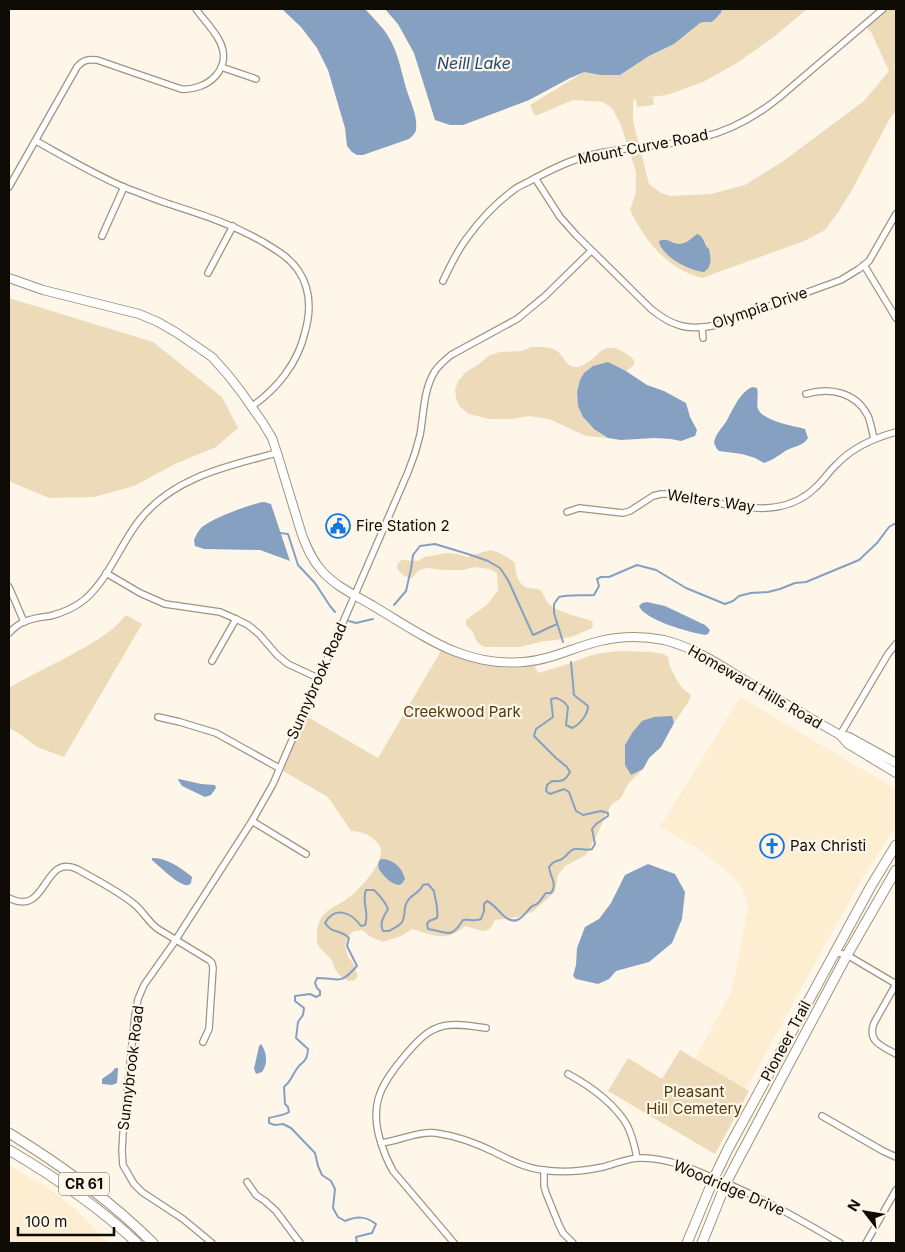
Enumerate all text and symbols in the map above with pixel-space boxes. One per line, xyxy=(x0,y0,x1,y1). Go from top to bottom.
water label: Neill Lake xyxy=(437,53,511,73)
street label: Mount Curve Road xyxy=(576,125,710,168)
street label: Olympia Drive xyxy=(710,282,810,333)
street label: Welters Way xyxy=(666,485,757,516)
public building icon: Fire Station 2 xyxy=(325,513,351,539)
place label: Fire Station 2 xyxy=(356,516,450,535)
street label: Sunnybrook Road xyxy=(282,620,351,742)
street label: Homeward Hills Road xyxy=(685,640,826,733)
park label: Creekwood Park xyxy=(403,702,522,721)
church icon: Pax Christi xyxy=(759,833,785,859)
place label: Pax Christi xyxy=(790,836,866,855)
street label: Pioneer Trail xyxy=(756,997,815,1084)
street label: Sunnybrook Road xyxy=(113,1004,148,1131)
park label: Pleasant Hill Cemetery xyxy=(646,1082,742,1118)
street label: Woodridge Drive xyxy=(671,1155,788,1220)
road number: CR 61 xyxy=(59,1172,109,1196)
north arrow xyxy=(840,1187,890,1237)
text: N xyxy=(843,1196,863,1214)
scale bar xyxy=(18,1204,114,1236)
text: 100 m xyxy=(25,1212,67,1231)

